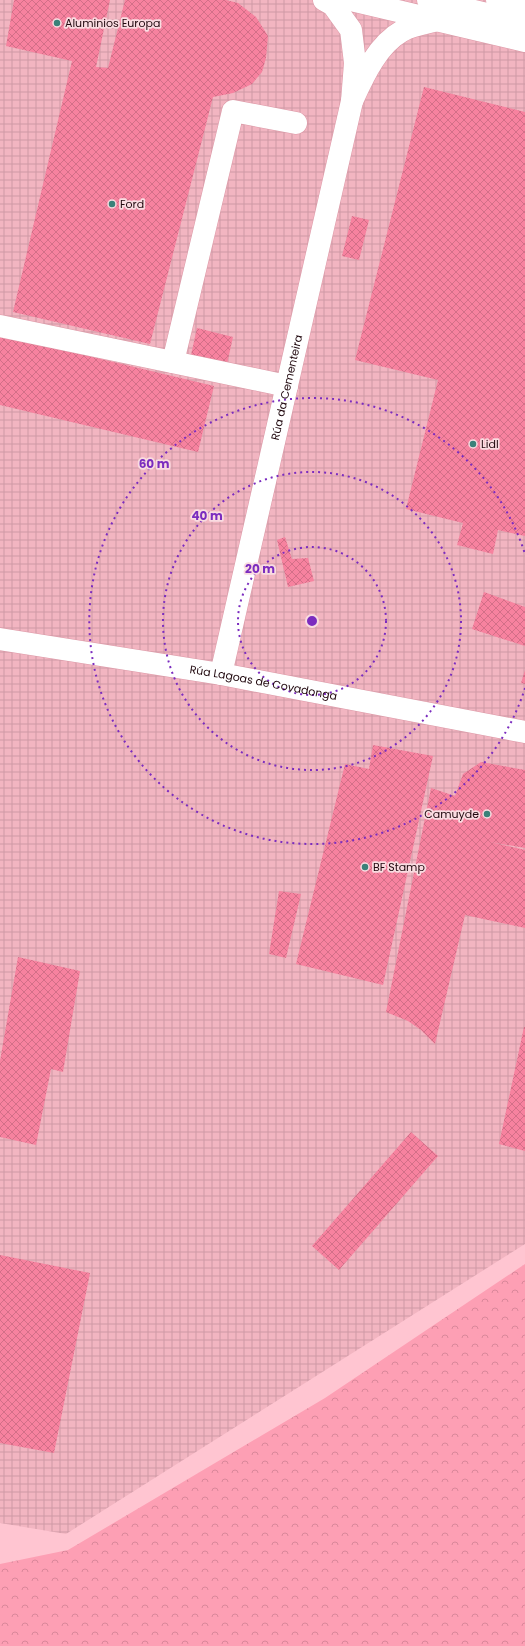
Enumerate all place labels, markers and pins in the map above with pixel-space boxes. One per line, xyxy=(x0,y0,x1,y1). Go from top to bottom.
place label: Aluminios Europa xyxy=(65,15,160,31)
marker: Aluminios Europa xyxy=(52,18,62,28)
place label: Ford xyxy=(120,196,144,212)
marker: Ford xyxy=(107,199,117,209)
place label: Lidl xyxy=(481,436,499,452)
marker: Lidl xyxy=(468,439,478,449)
centre of rings xyxy=(305,614,319,628)
place label: Camuyde xyxy=(424,806,479,822)
marker: Camuyde xyxy=(482,809,492,819)
place label: BF Stamp xyxy=(373,859,425,875)
marker: BF Stamp xyxy=(360,862,370,872)

